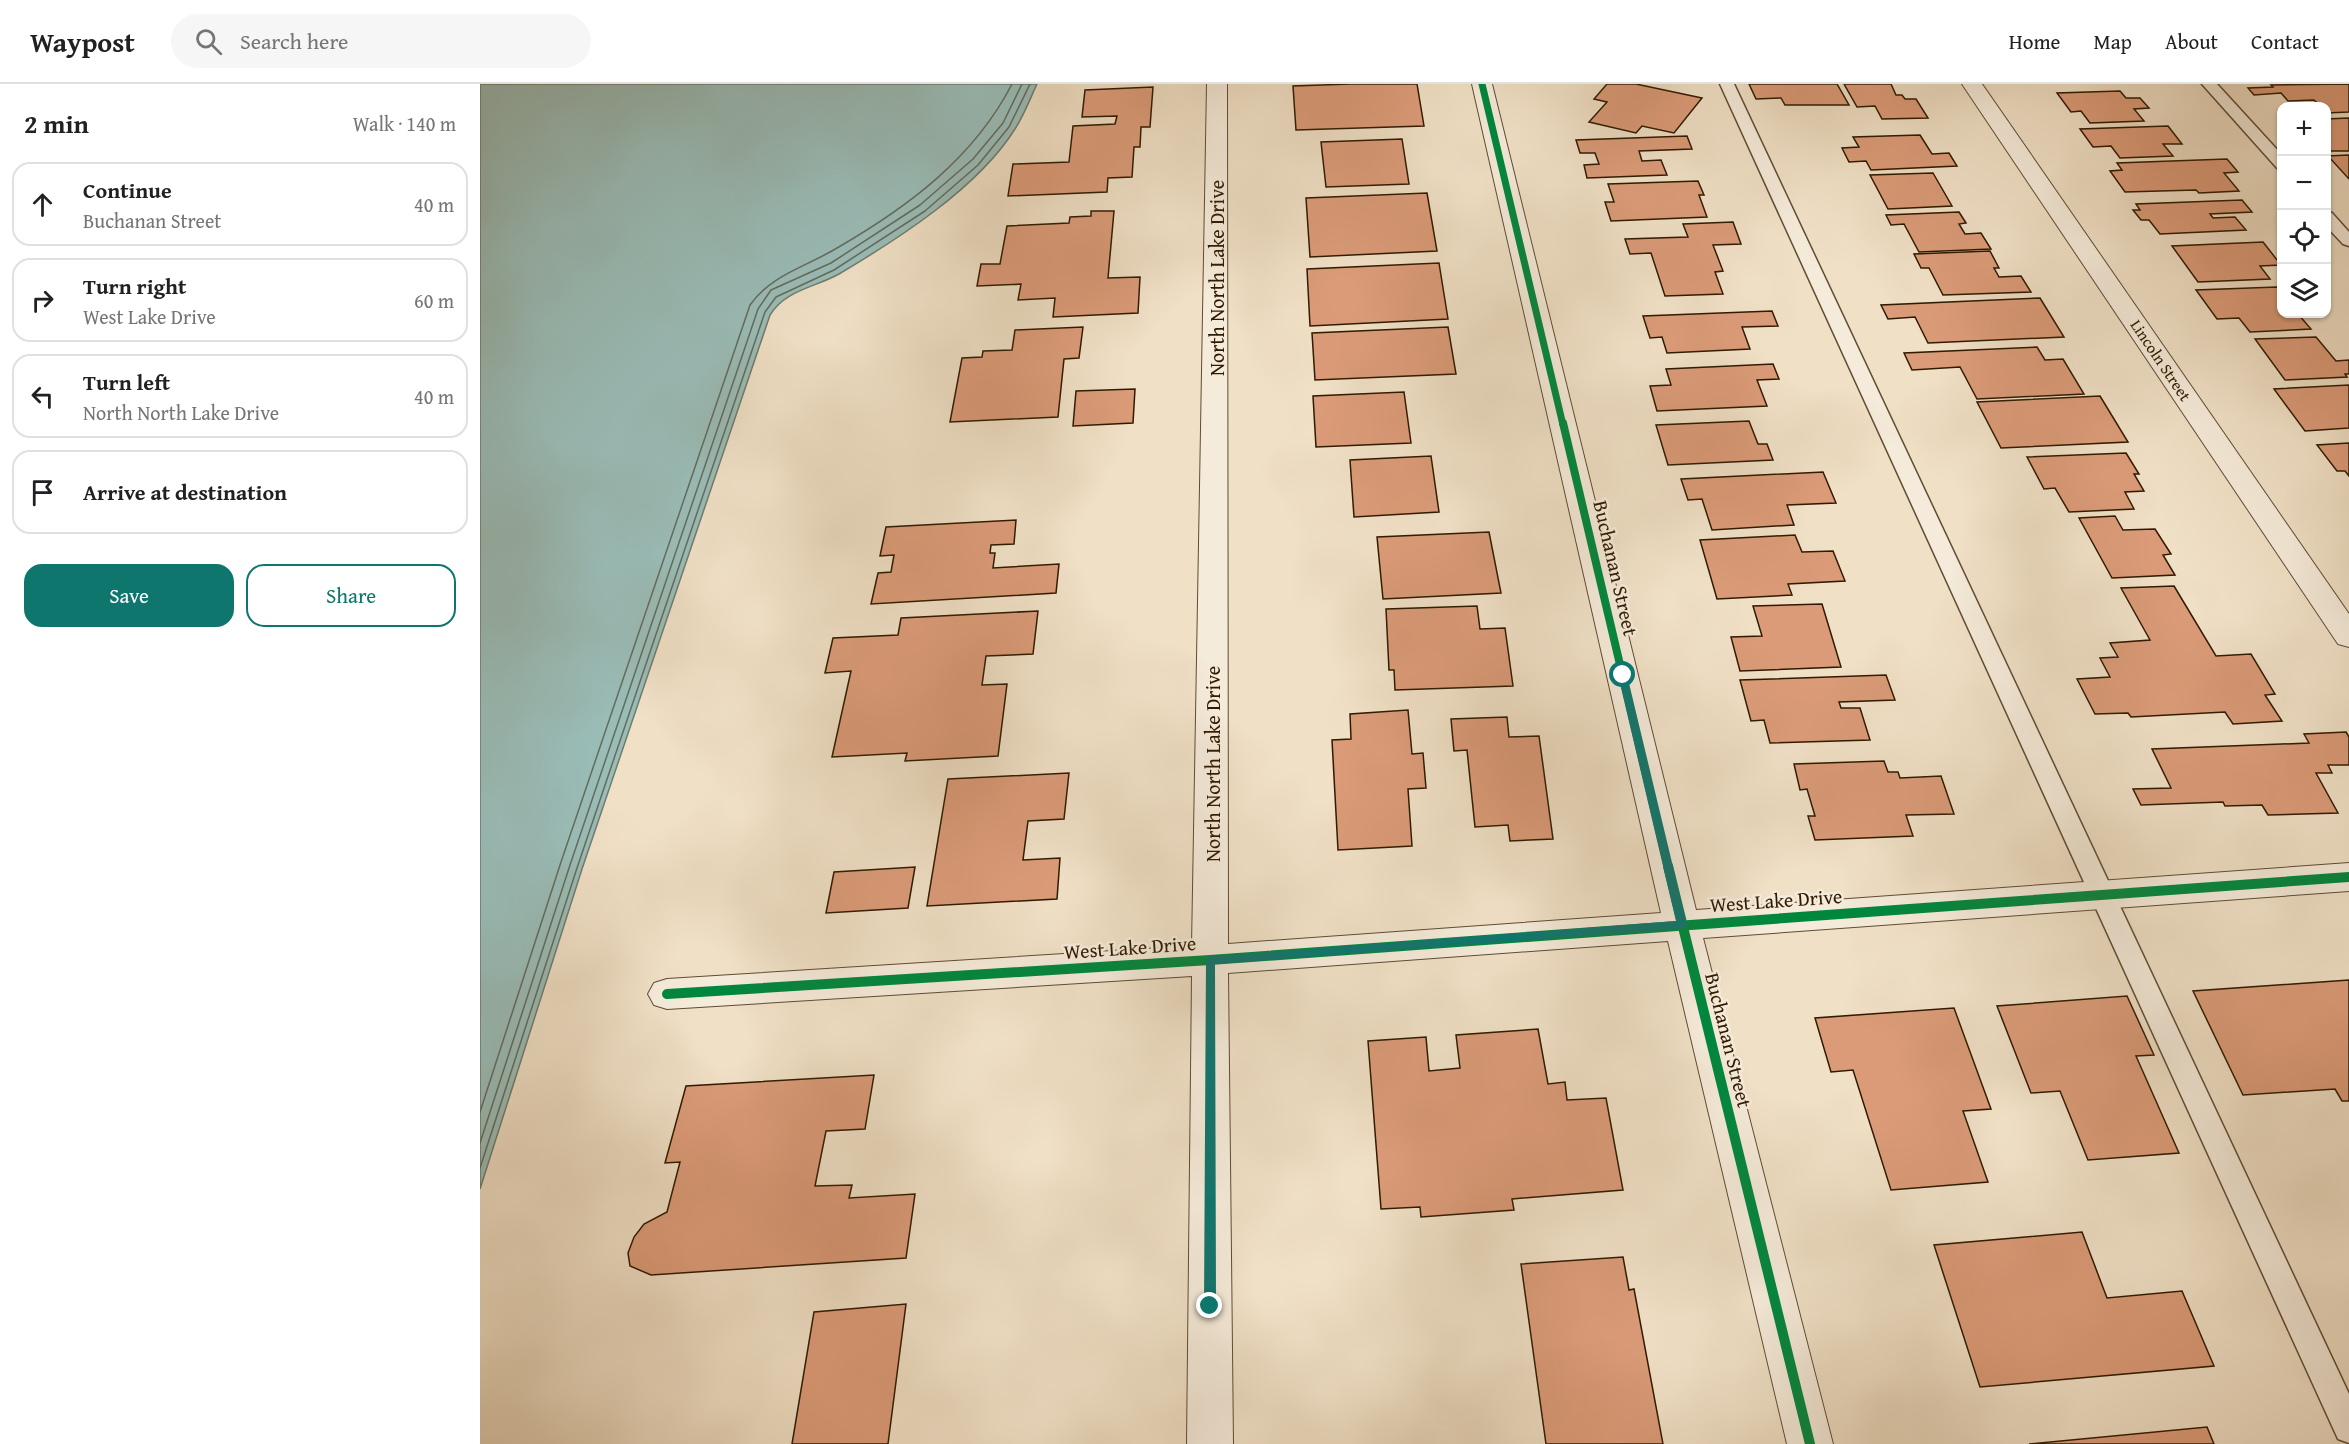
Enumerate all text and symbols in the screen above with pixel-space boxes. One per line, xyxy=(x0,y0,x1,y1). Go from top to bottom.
search box xyxy=(171,14,591,68)
text: Waypost xyxy=(30,21,135,62)
icon: search xyxy=(192,25,225,58)
text: Search here xyxy=(240,25,348,57)
text: Home xyxy=(2009,26,2060,57)
text: Map xyxy=(2093,26,2132,57)
text: About xyxy=(2165,26,2218,57)
text: Contact xyxy=(2251,26,2319,57)
map controls xyxy=(2277,102,2331,318)
button: + xyxy=(2277,102,2331,156)
text: 2 min xyxy=(24,104,89,143)
text: Walk · 140 m xyxy=(353,109,456,138)
button: − xyxy=(2277,156,2331,210)
text: Continue xyxy=(83,174,172,206)
street label: North North Lake Drive xyxy=(1202,180,1231,376)
icon: ahead xyxy=(26,188,59,221)
text: 40 m xyxy=(414,190,454,219)
text: Buchanan Street xyxy=(83,206,221,235)
button: locate xyxy=(2277,210,2331,264)
button: layers xyxy=(2277,264,2331,318)
text: Turn right xyxy=(83,270,186,302)
icon: right xyxy=(26,284,59,317)
text: 60 m xyxy=(414,286,454,315)
text: West Lake Drive xyxy=(83,302,216,331)
street label: Lincoln Street xyxy=(2125,314,2197,406)
text: Turn left xyxy=(83,366,170,398)
icon: left xyxy=(26,380,59,413)
text: 40 m xyxy=(414,382,454,411)
text: North North Lake Drive xyxy=(83,398,279,427)
icon: arrive xyxy=(26,476,59,509)
text: Arrive at destination xyxy=(83,476,287,508)
street label: Buchanan Street xyxy=(1586,497,1646,639)
button: Save xyxy=(24,564,234,627)
button: Share xyxy=(246,564,456,627)
route start xyxy=(1609,661,1635,687)
street label: North North Lake Drive xyxy=(1198,666,1227,862)
street label: West Lake Drive xyxy=(1709,881,1843,919)
street label: West Lake Drive xyxy=(1063,928,1197,966)
street label: Buchanan Street xyxy=(1698,969,1760,1111)
route end xyxy=(1196,1292,1222,1318)

